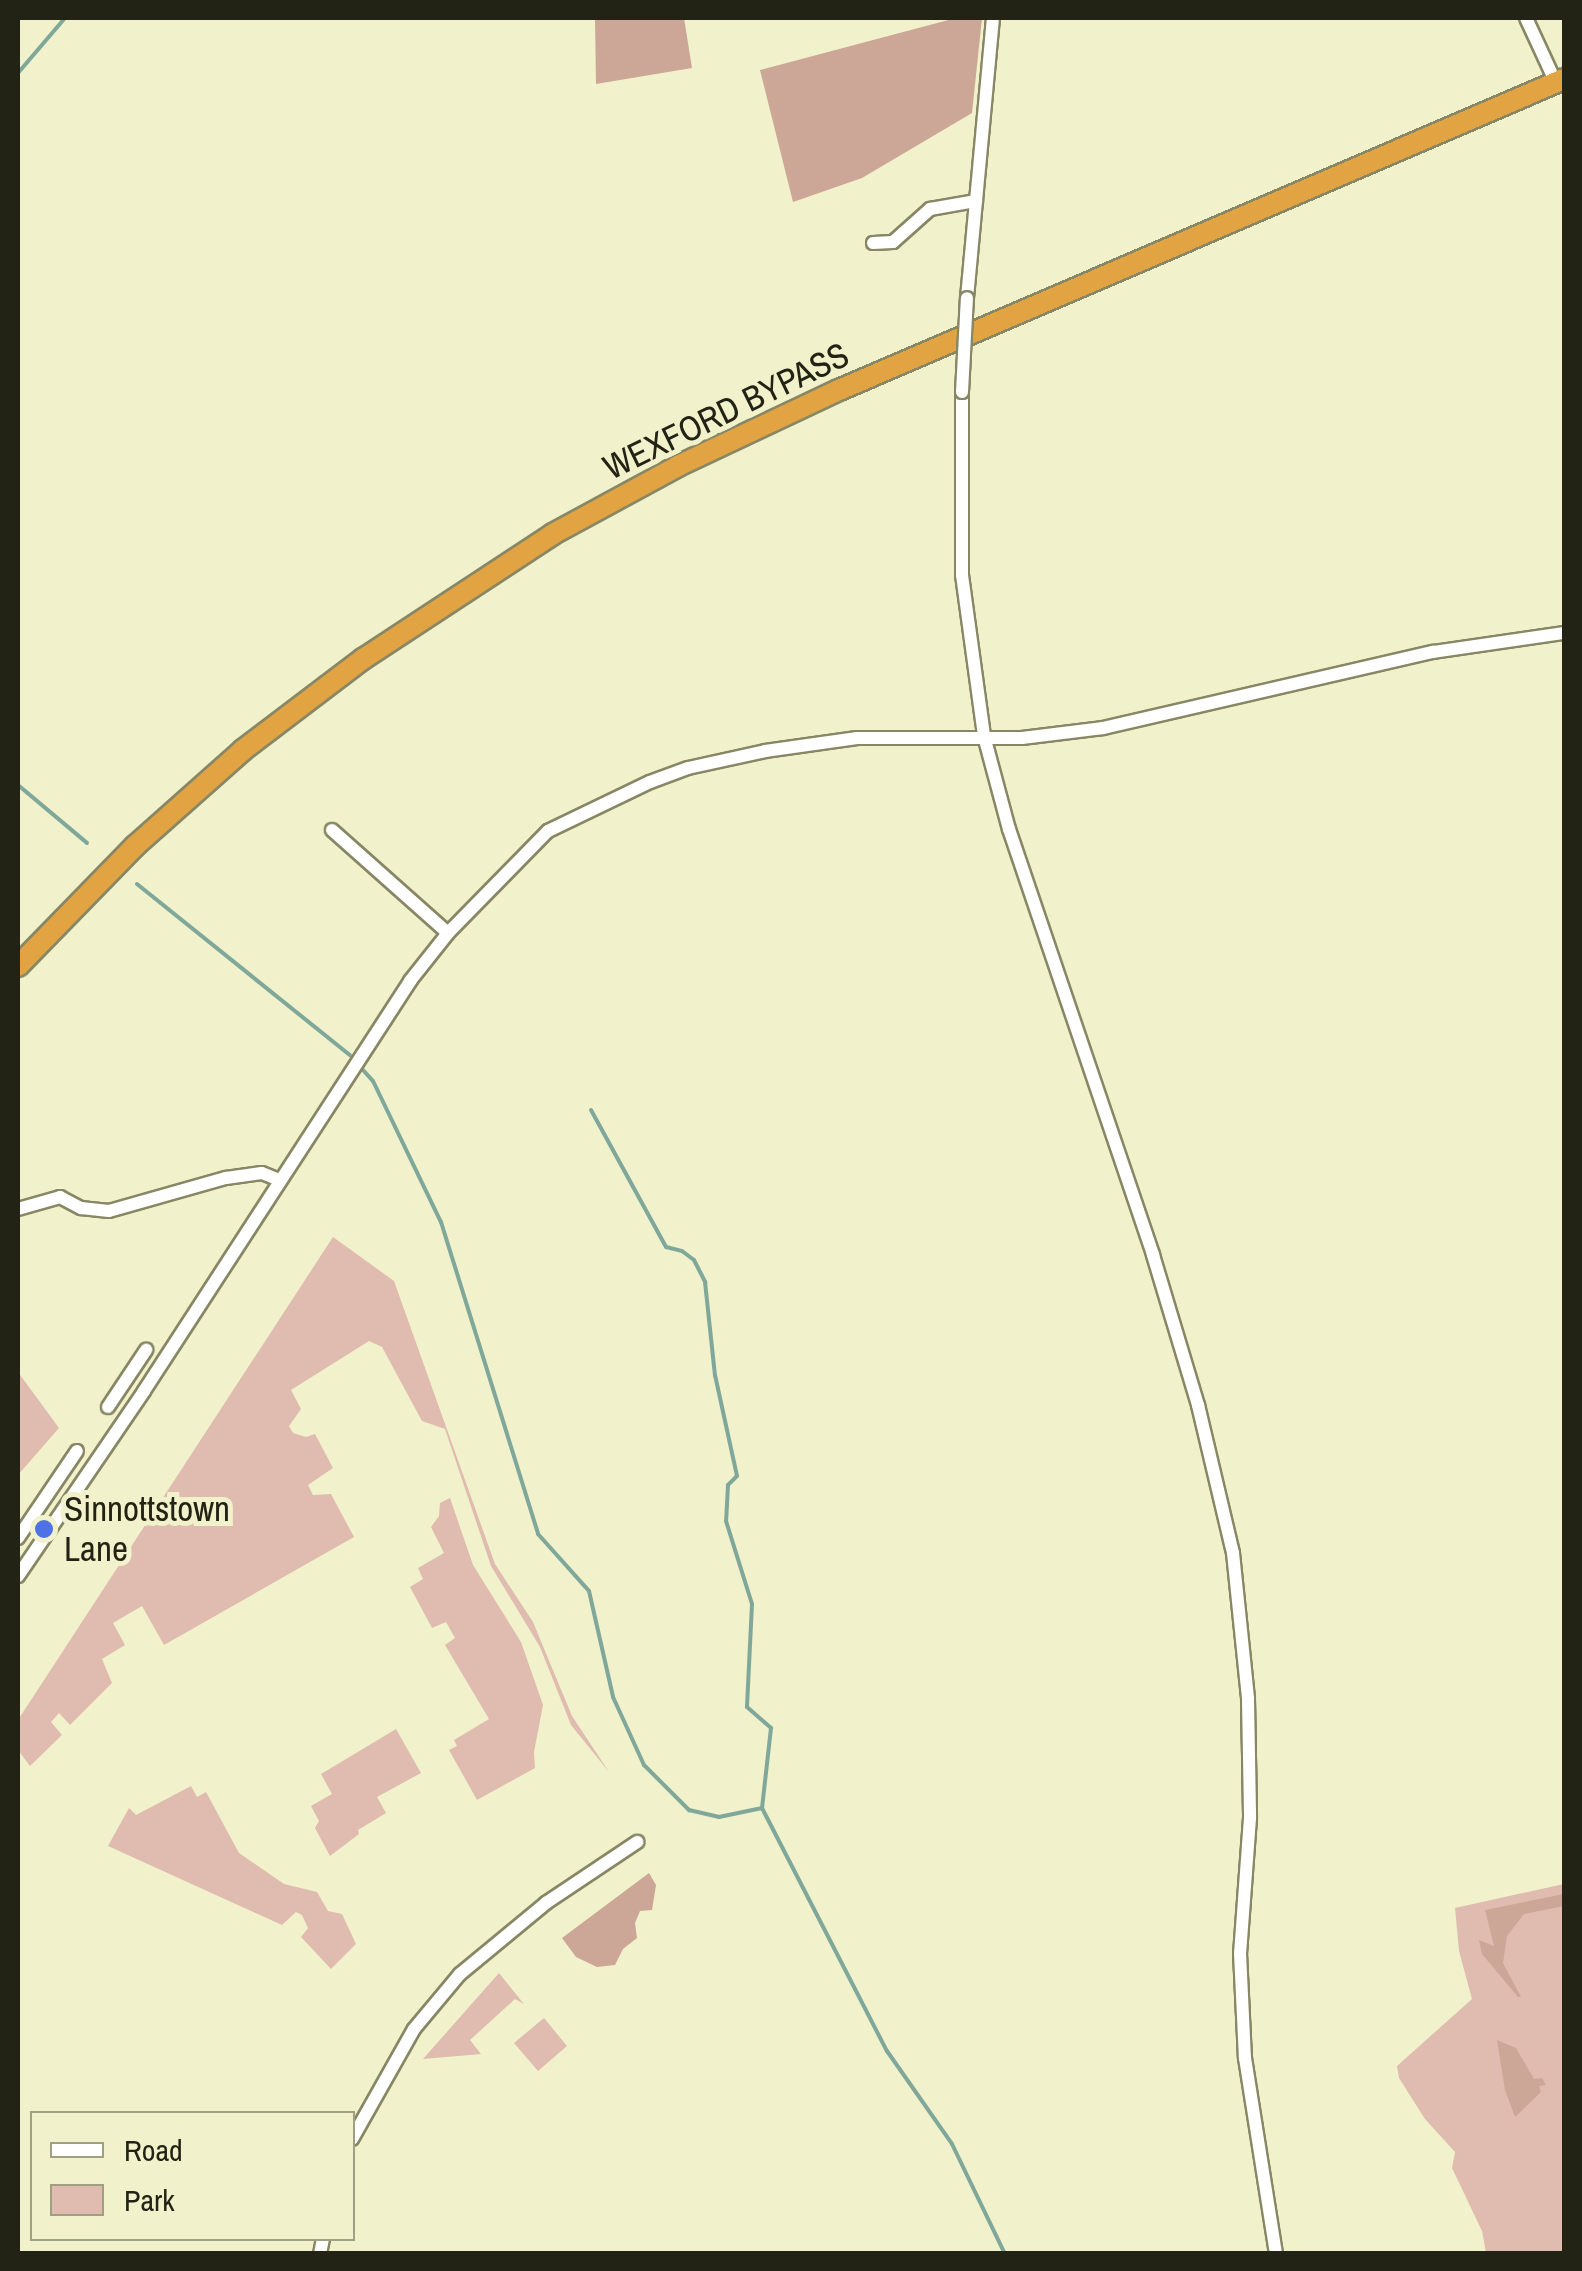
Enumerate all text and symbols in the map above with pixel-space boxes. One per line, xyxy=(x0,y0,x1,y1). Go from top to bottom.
street label: WEXFORD BYPASS xyxy=(597,334,855,488)
place label: Sinnottstown Lane xyxy=(64,1488,230,1570)
marker: Sinnottstown Lane xyxy=(33,1518,55,1540)
legend xyxy=(30,2111,355,2241)
text: Road xyxy=(124,2130,183,2170)
text: Park xyxy=(124,2180,175,2220)

